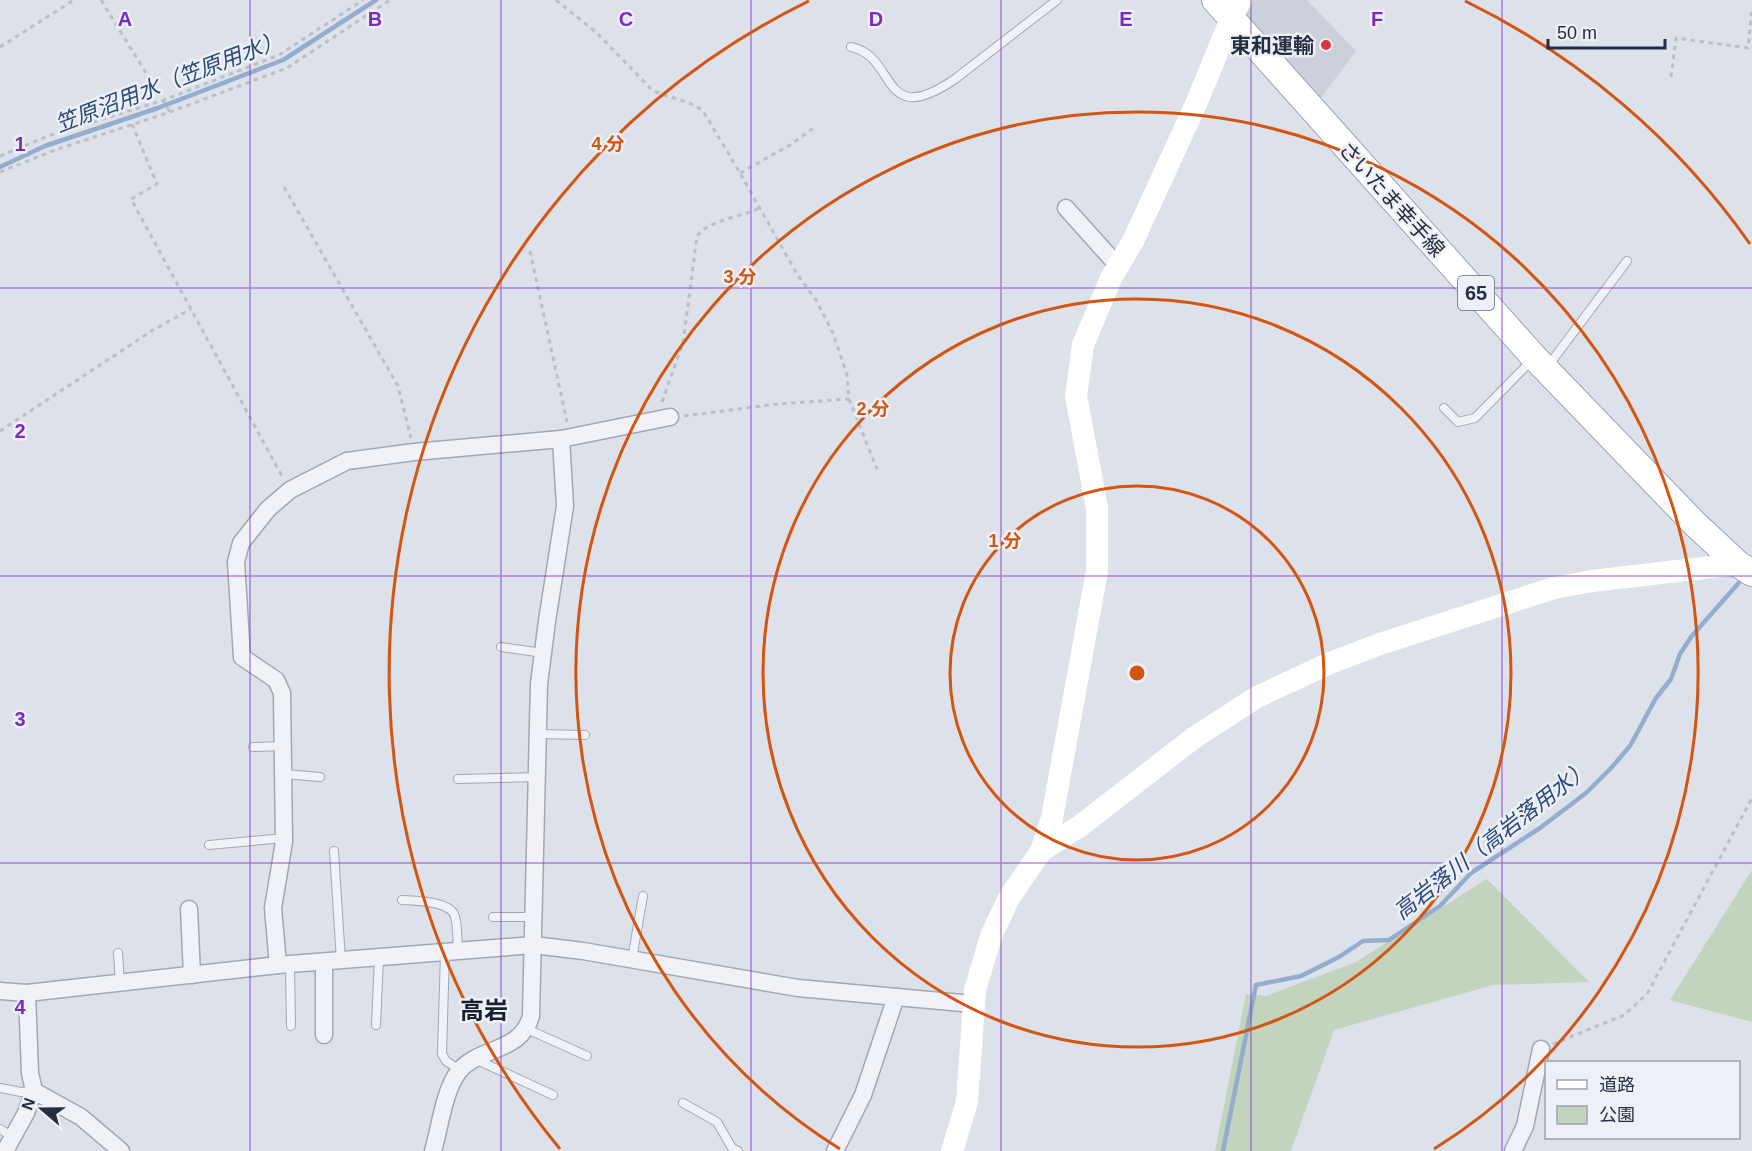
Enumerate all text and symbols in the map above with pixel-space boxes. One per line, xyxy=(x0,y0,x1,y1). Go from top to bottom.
text: A xyxy=(118,8,132,30)
text: B xyxy=(368,8,382,30)
text: C xyxy=(619,8,633,30)
text: D xyxy=(869,8,883,30)
text: E xyxy=(1119,8,1133,30)
text: F xyxy=(1371,8,1383,30)
scale bar xyxy=(1548,12,1665,50)
text: 50 m xyxy=(1557,23,1597,43)
water label: 笠原沼用水（笠原用水） xyxy=(52,27,286,137)
place label: 東和運輸 xyxy=(1230,34,1314,57)
marker: 東和運輸 xyxy=(1319,38,1333,52)
text: 1 xyxy=(14,133,26,155)
text: 4 分 xyxy=(591,134,625,154)
street label: さいたま幸手線 xyxy=(1334,137,1450,261)
text: 3 分 xyxy=(723,267,757,287)
road number: 65 xyxy=(1458,276,1494,310)
text: 2 分 xyxy=(856,399,890,419)
text: 2 xyxy=(14,420,26,442)
text: 1 分 xyxy=(988,531,1022,551)
centre of rings xyxy=(1127,663,1147,683)
text: 3 xyxy=(14,708,26,730)
water label: 高岩落川（高岩落用水） xyxy=(1389,756,1595,924)
text: 4 xyxy=(14,996,26,1018)
district label: 高岩 xyxy=(460,997,508,1024)
legend xyxy=(1545,1061,1740,1139)
text: 道路 xyxy=(1599,1075,1635,1095)
north arrow xyxy=(12,1079,72,1139)
text: N xyxy=(18,1096,38,1112)
text: 公園 xyxy=(1599,1105,1635,1125)

